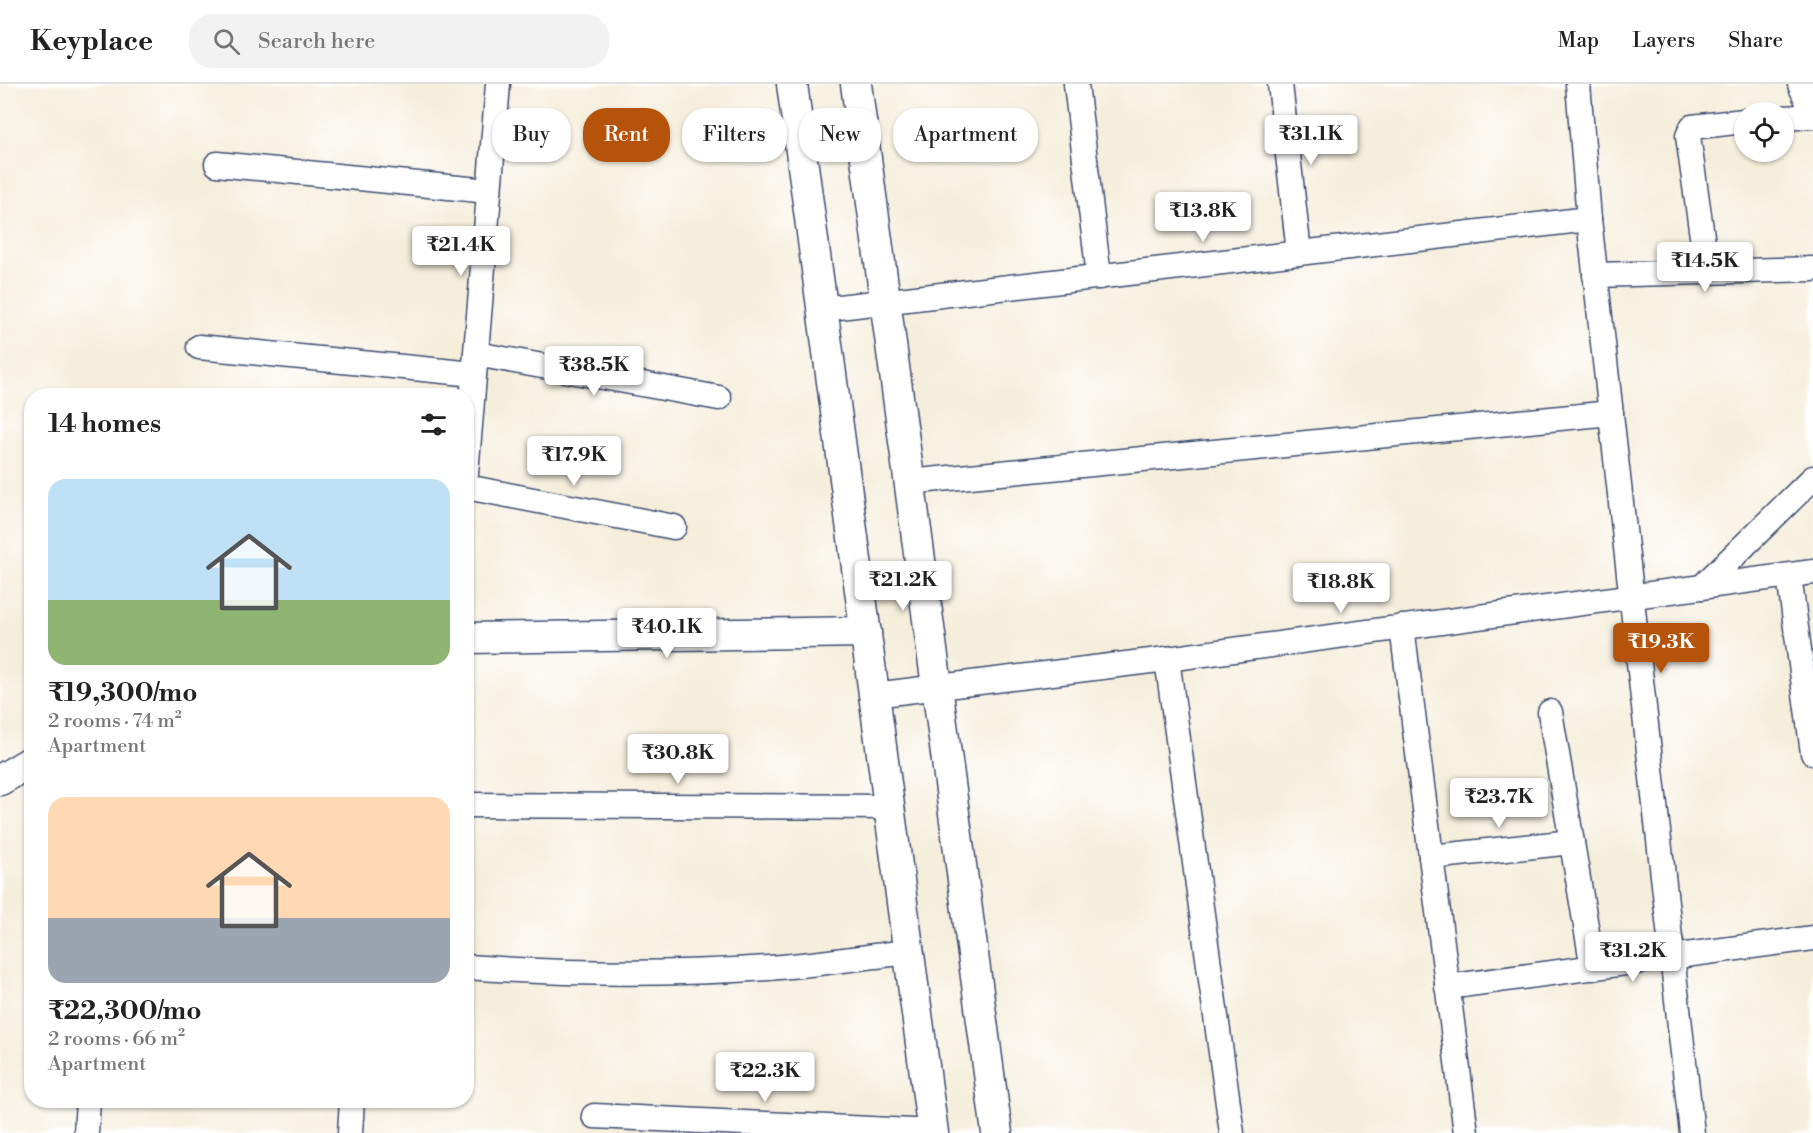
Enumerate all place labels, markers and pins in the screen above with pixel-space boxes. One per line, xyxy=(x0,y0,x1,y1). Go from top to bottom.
pin: ₹31.1K xyxy=(1262,115,1360,166)
pin: ₹13.8K xyxy=(1154,192,1252,243)
pin: ₹21.4K xyxy=(412,226,510,277)
pin: ₹14.5K xyxy=(1656,242,1754,293)
pin: ₹38.5K xyxy=(545,346,643,397)
pin: ₹17.9K xyxy=(525,436,623,487)
pin: ₹21.2K xyxy=(854,561,952,612)
pin: ₹18.8K xyxy=(1292,563,1390,614)
pin: ₹40.1K xyxy=(618,608,716,659)
pin: ₹19.3K xyxy=(1612,623,1710,674)
pin: ₹30.8K xyxy=(629,734,727,785)
pin: ₹23.7K xyxy=(1450,778,1548,829)
pin: ₹31.2K xyxy=(1584,932,1682,983)
pin: ₹22.3K xyxy=(716,1052,814,1103)

